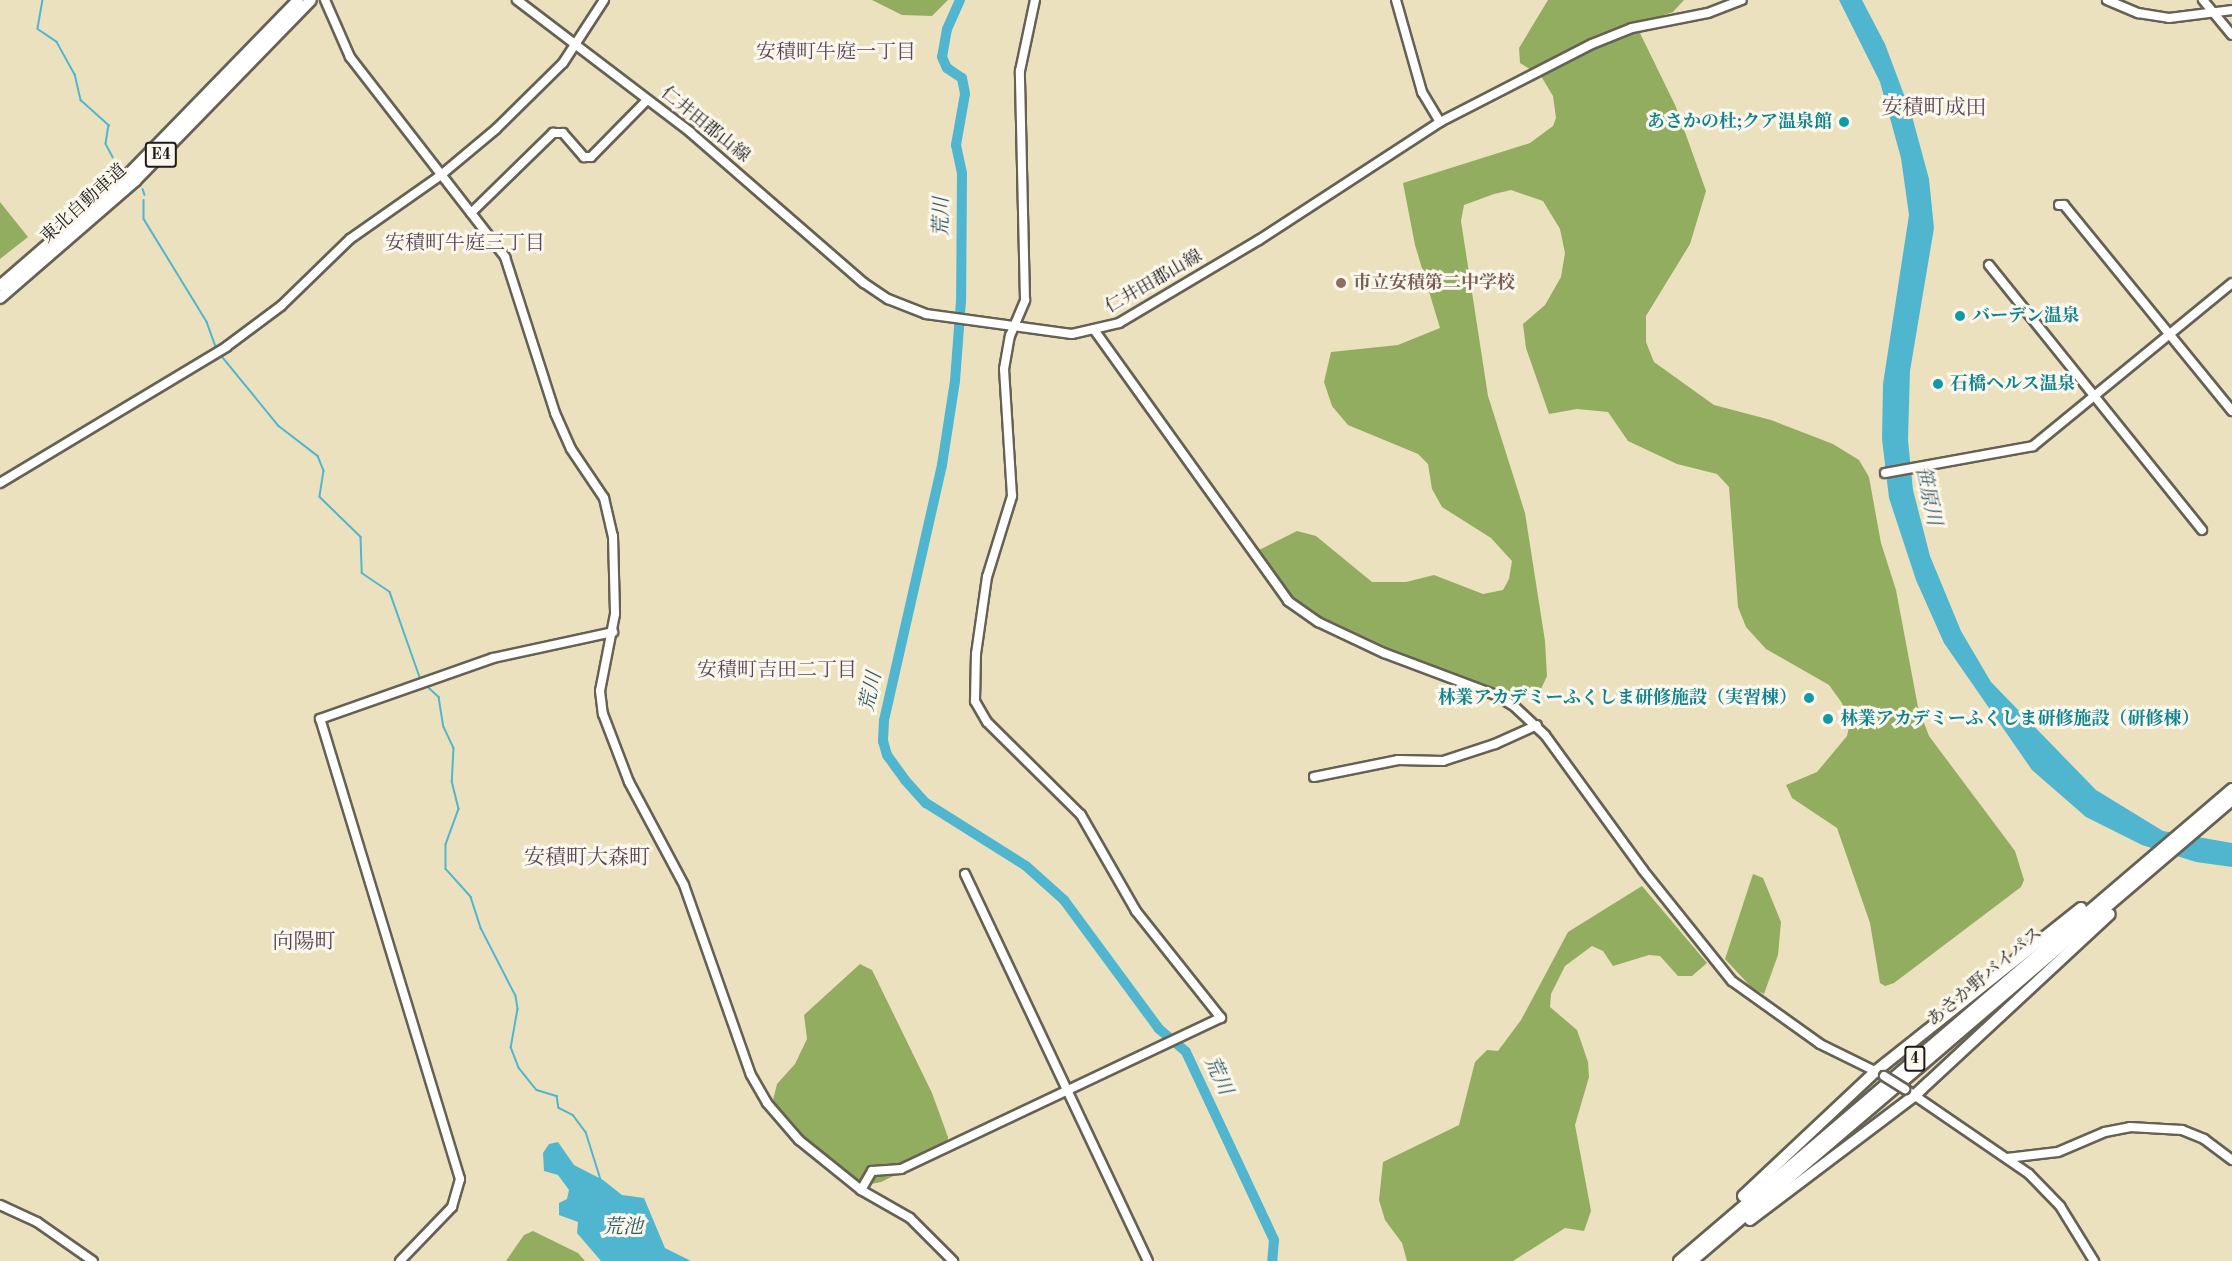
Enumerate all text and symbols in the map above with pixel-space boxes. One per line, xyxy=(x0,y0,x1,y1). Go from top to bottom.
district label: 安積町牛庭一丁目 xyxy=(756,41,916,65)
street label: 仁井田郡山線 xyxy=(656,83,754,167)
district label: 安積町成田 xyxy=(1882,96,1986,122)
place label: あさかの杜;クア温泉館 xyxy=(1647,111,1832,133)
marker: あさかの杜;クア温泉館 xyxy=(1837,115,1851,129)
road number: E4 xyxy=(144,142,178,168)
street label: 東北自動車道 xyxy=(37,160,131,248)
water label: 荒川 xyxy=(931,197,955,237)
district label: 安積町牛庭三丁目 xyxy=(385,232,545,256)
street label: 仁井田郡山線 xyxy=(1102,246,1206,318)
place label: 市立安積第二中学校 xyxy=(1353,272,1515,294)
marker: 市立安積第二中学校 xyxy=(1334,276,1348,290)
place label: バーデン温泉 xyxy=(1972,305,2080,327)
marker: バーデン温泉 xyxy=(1953,309,1967,323)
place label: 石橋ヘルス温泉 xyxy=(1950,373,2076,395)
marker: 石橋ヘルス温泉 xyxy=(1931,377,1945,391)
water label: 笹原川 xyxy=(1909,464,1945,528)
district label: 安積町吉田二丁目 xyxy=(697,659,857,683)
water label: 荒川 xyxy=(856,670,888,714)
place label: 林業アカデミーふくしま研修施設（実習棟） xyxy=(1437,687,1797,709)
marker: 林業アカデミーふくしま研修施設（実習棟） xyxy=(1802,691,1816,705)
place label: 林業アカデミーふくしま研修施設（研修棟） xyxy=(1840,708,2200,730)
marker: 林業アカデミーふくしま研修施設（研修棟） xyxy=(1821,712,1835,726)
district label: 安積町大森町 xyxy=(524,846,650,872)
street label: あさか野バイパス xyxy=(1923,922,2047,1032)
district label: 向陽町 xyxy=(273,930,335,956)
road number: 4 xyxy=(1903,1046,1927,1072)
water label: 荒川 xyxy=(1198,1053,1236,1099)
water label: 荒池 xyxy=(603,1216,643,1240)

